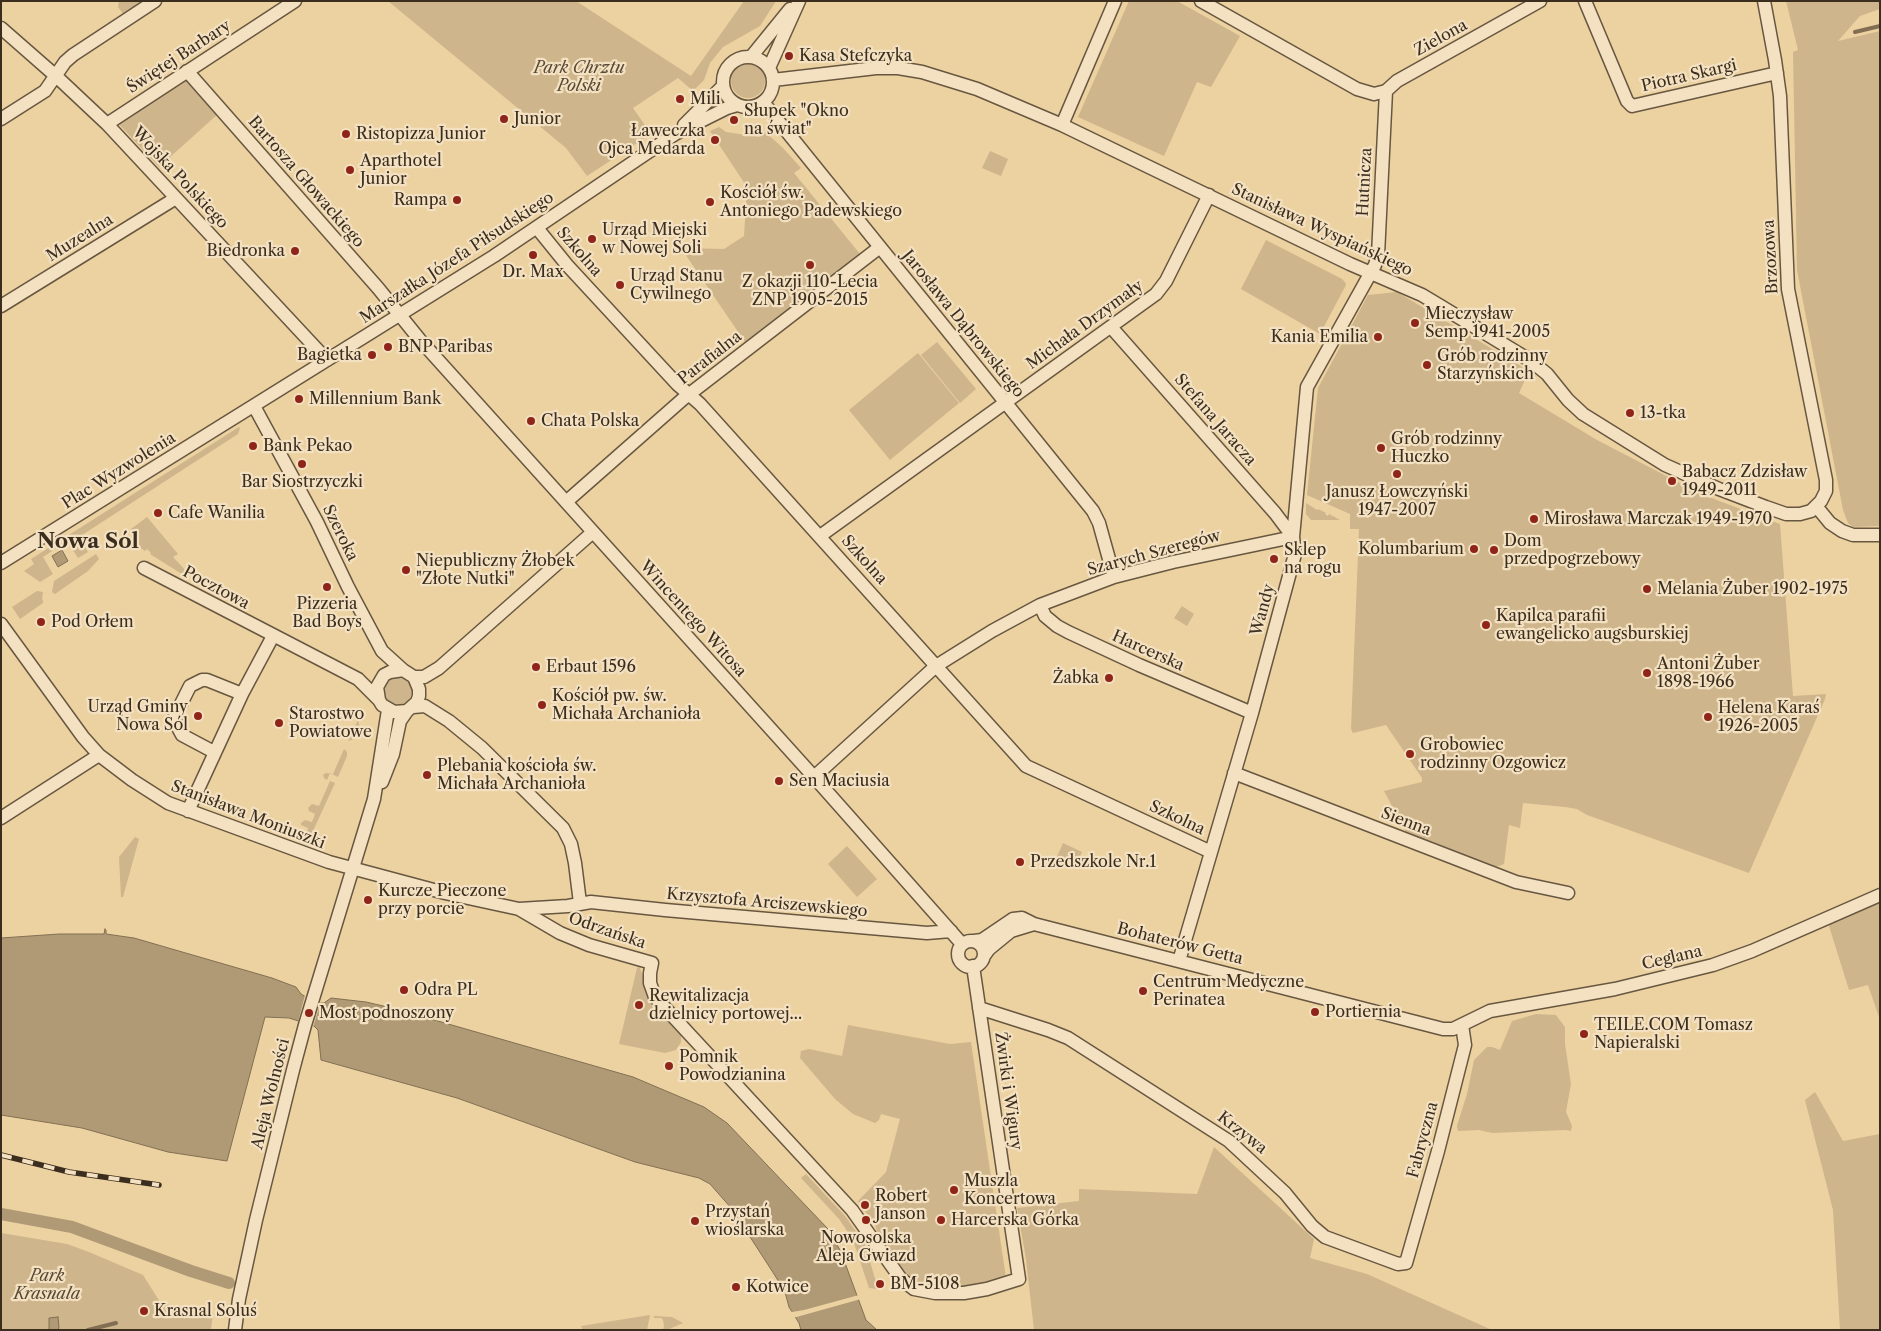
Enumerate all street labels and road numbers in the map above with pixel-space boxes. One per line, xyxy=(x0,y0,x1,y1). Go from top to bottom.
street label: Świętej Barbary xyxy=(123,16,235,98)
street label: Zielona xyxy=(1411,16,1471,60)
street label: Piotra Skargi xyxy=(1639,56,1739,96)
street label: Bartosza Głowackiego xyxy=(244,112,368,252)
street label: Wojska Polskiego xyxy=(128,123,232,233)
street label: Hutnicza xyxy=(1354,147,1376,217)
street label: Stanisława Wyspiańskiego xyxy=(1229,180,1415,280)
street label: Marszałka Józefa Piłsudskiego xyxy=(356,188,558,328)
street label: Muzealna xyxy=(43,210,117,266)
street label: Brzozowa xyxy=(1759,219,1783,295)
street label: Szkolna xyxy=(552,223,606,281)
street label: Jarosława Dąbrowskiego xyxy=(898,247,1028,401)
street label: Michała Drzymały xyxy=(1023,276,1147,374)
street label: Parafialna xyxy=(674,327,746,389)
street label: Stefana Jaracza xyxy=(1170,370,1260,470)
street label: Plac Wyzwolenia xyxy=(59,428,179,514)
street label: Szeroka xyxy=(318,502,362,564)
street label: Szarych Szeregów xyxy=(1085,526,1223,580)
street label: Szkolna xyxy=(837,532,891,588)
street label: Wincentego Witosa xyxy=(636,557,750,681)
street label: Pocztowa xyxy=(179,562,253,614)
street label: Wandy xyxy=(1247,582,1279,638)
street label: Harcerska xyxy=(1109,627,1187,675)
street label: Stanisława Moniuszki xyxy=(168,777,328,853)
street label: Szkolna xyxy=(1146,797,1208,839)
street label: Sienna xyxy=(1378,804,1434,840)
street label: Krzysztofa Arciszewskiego xyxy=(666,885,868,921)
street label: Odrzańska xyxy=(566,909,648,953)
street label: Bohaterów Getta xyxy=(1115,919,1245,969)
street label: Ceglana xyxy=(1640,942,1704,974)
street label: Żwirki i Wigury xyxy=(990,1031,1026,1151)
street label: Aleja Wolności xyxy=(248,1037,294,1151)
street label: Fabryczna xyxy=(1404,1100,1442,1180)
street label: Krzywa xyxy=(1213,1108,1271,1158)

